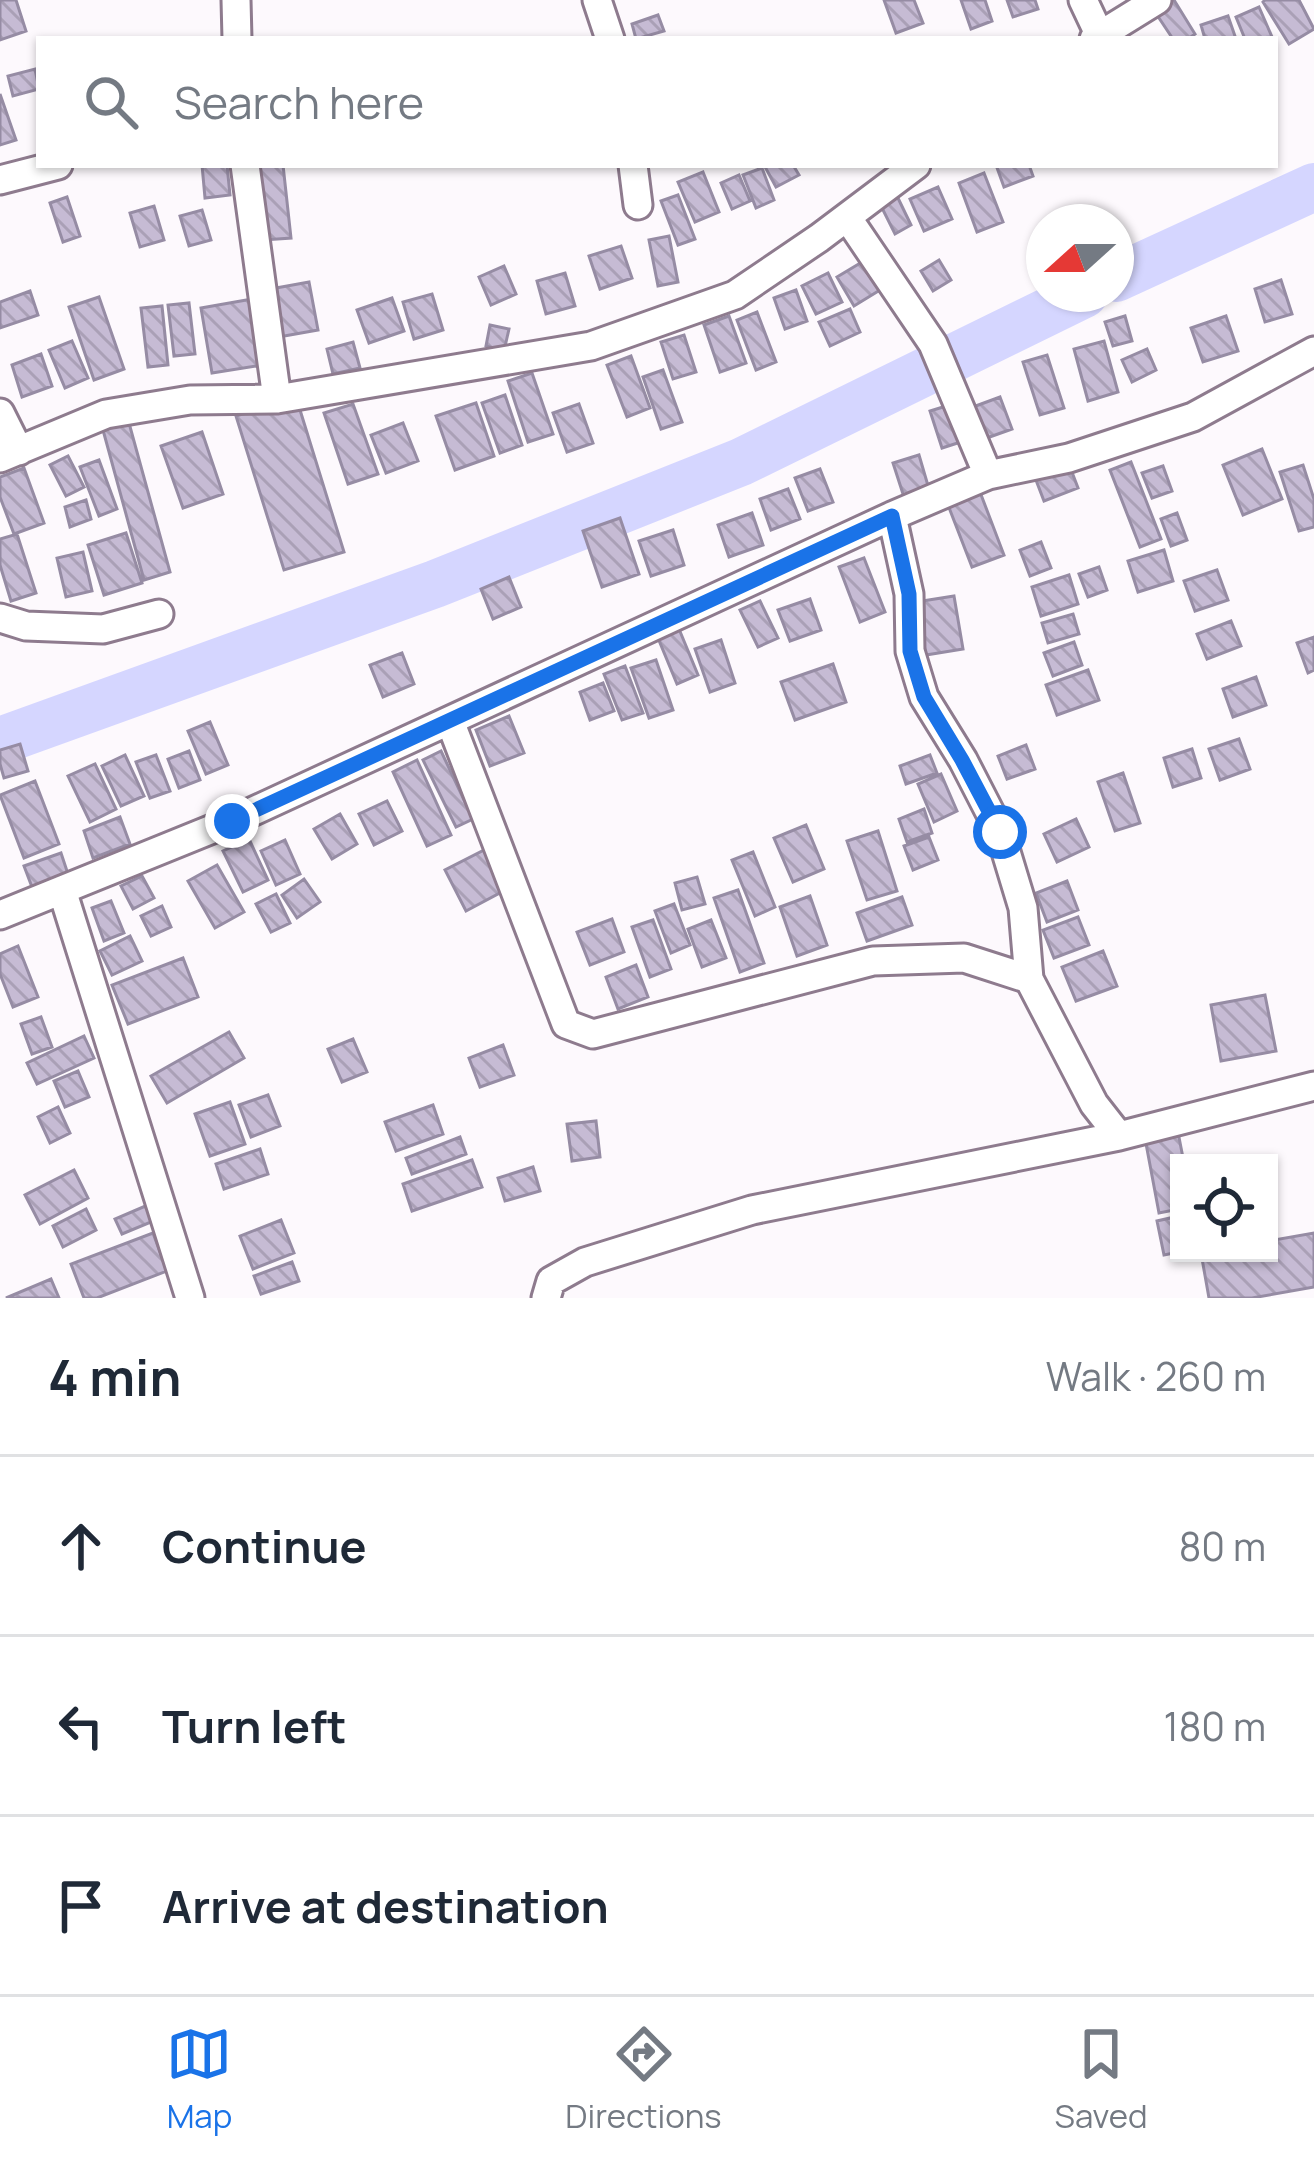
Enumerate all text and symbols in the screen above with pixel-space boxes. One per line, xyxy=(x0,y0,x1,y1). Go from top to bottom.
search box xyxy=(36,36,1278,168)
icon: search xyxy=(78,69,144,135)
text: Search here xyxy=(174,71,424,133)
north arrow xyxy=(1026,204,1134,312)
route end xyxy=(205,794,259,848)
route start xyxy=(973,805,1027,859)
map controls xyxy=(1170,1154,1278,1262)
button: locate xyxy=(1170,1154,1278,1262)
text: 4 min xyxy=(48,1342,181,1411)
text: Walk · 260 m xyxy=(1046,1349,1266,1403)
icon: ahead xyxy=(48,1513,114,1579)
text: Continue xyxy=(162,1515,367,1577)
text: 80 m xyxy=(1179,1519,1266,1573)
icon: left xyxy=(48,1693,114,1759)
text: Turn left xyxy=(162,1695,347,1757)
text: 180 m xyxy=(1163,1699,1266,1753)
icon: arrive xyxy=(48,1873,114,1939)
text: Arrive at destination xyxy=(162,1875,609,1937)
tab: Map xyxy=(166,2021,232,2138)
tab: Directions xyxy=(565,2021,722,2138)
tab: Saved xyxy=(1055,2021,1148,2138)

